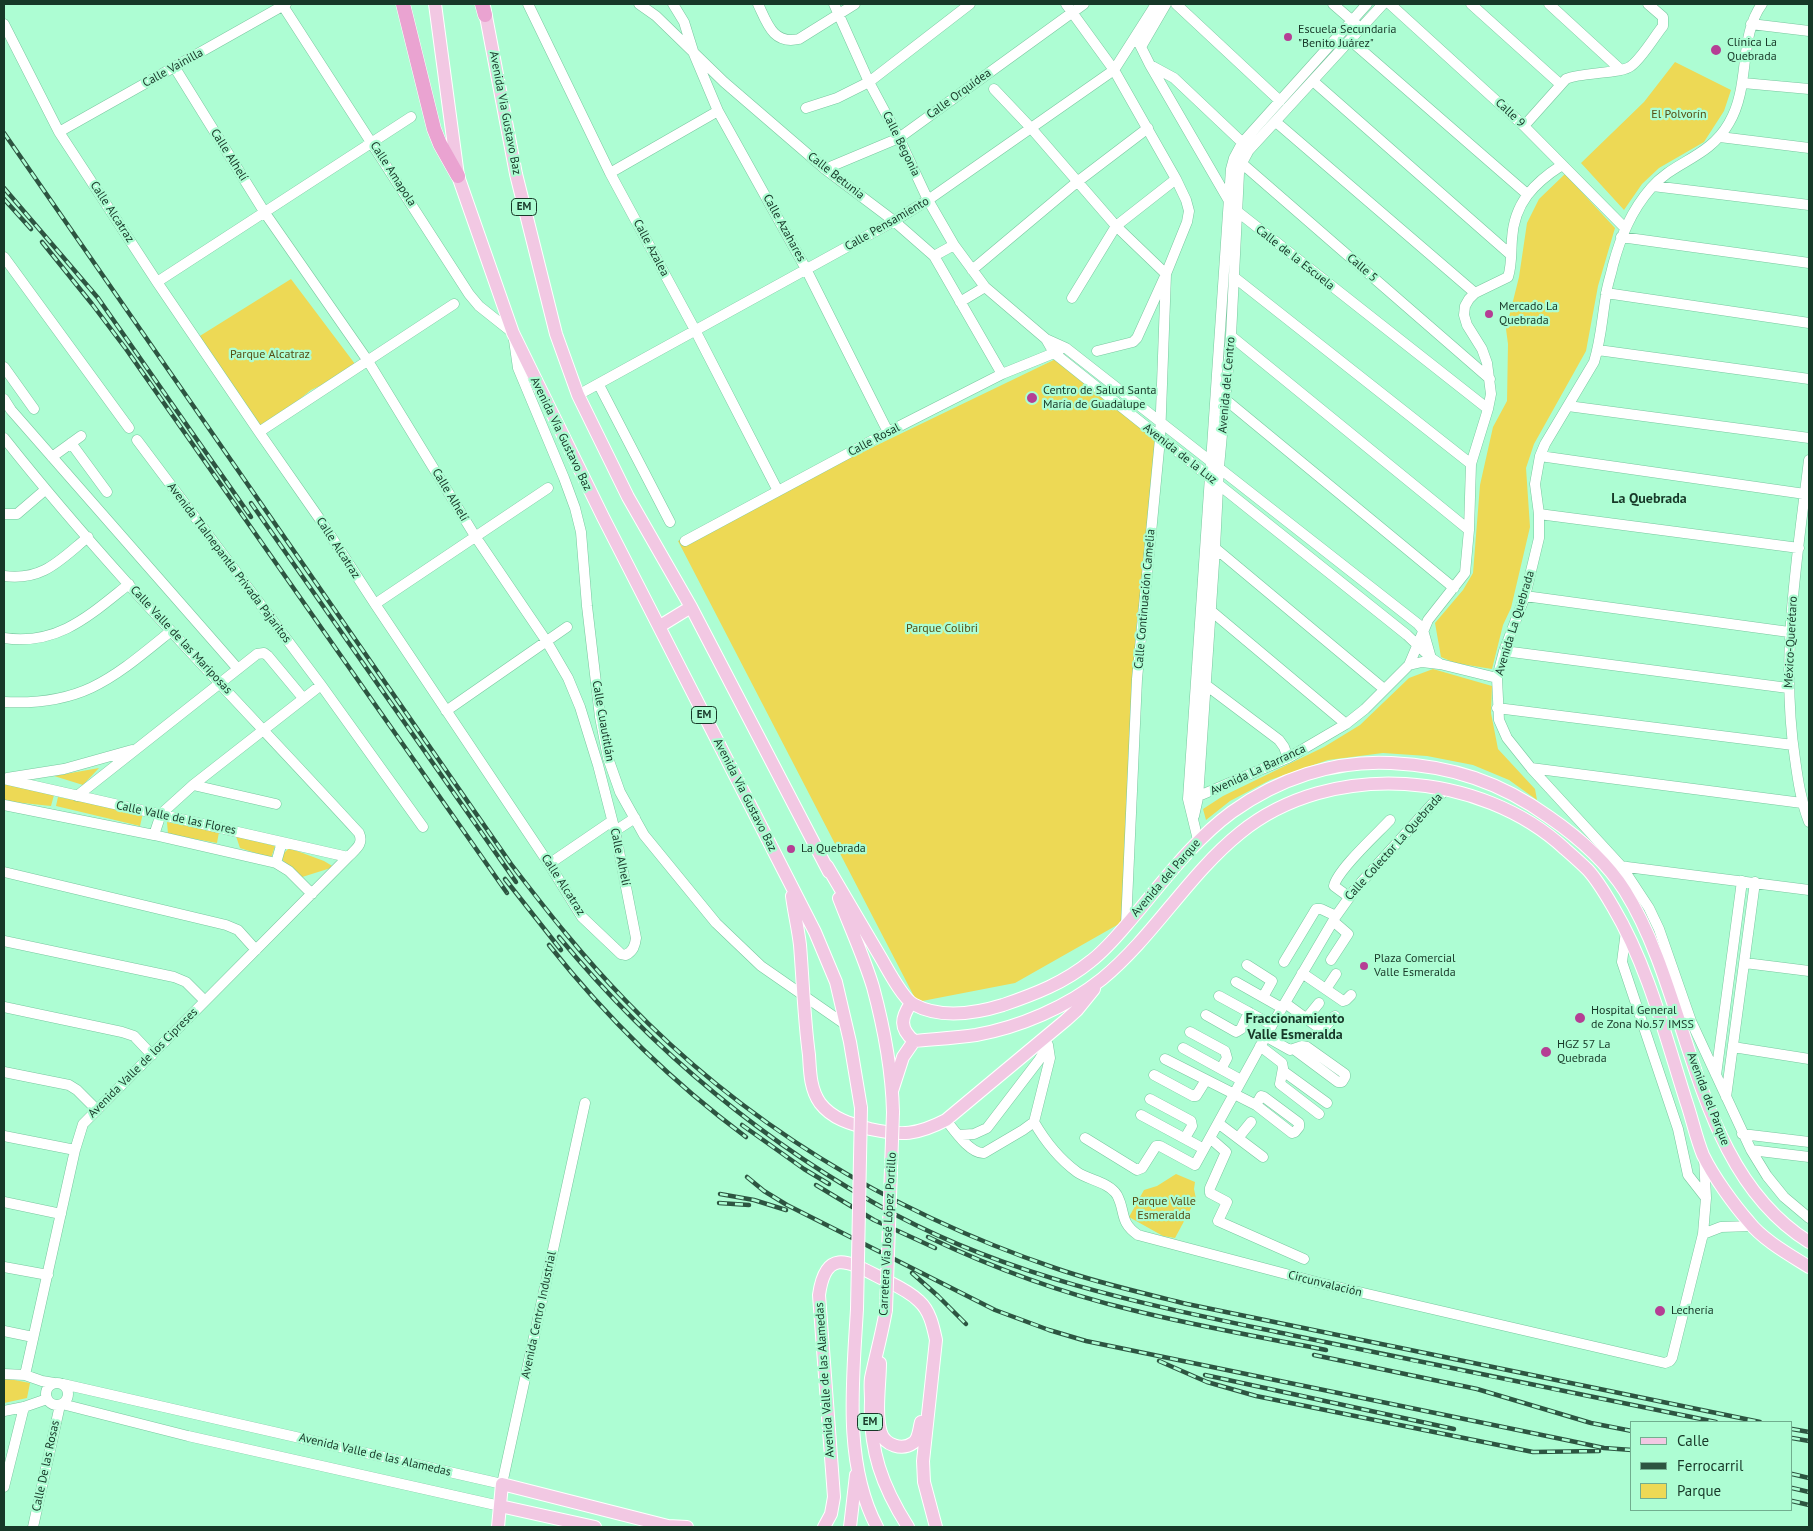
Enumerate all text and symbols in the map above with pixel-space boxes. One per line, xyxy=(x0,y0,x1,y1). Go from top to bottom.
place label: Escuela Secundaria "Benito Juárez" xyxy=(1298,23,1397,51)
marker: Escuela Secundaria "Benito Juárez" xyxy=(1282,31,1294,43)
place label: Clínica La Quebrada xyxy=(1727,36,1777,64)
marker: Clínica La Quebrada xyxy=(1709,43,1723,57)
street label: Calle Vainilla xyxy=(140,45,206,91)
street label: Avenida Via Gustavo Baz xyxy=(486,50,524,176)
street label: Calle Orquídea xyxy=(924,66,994,122)
street label: Calle 9 xyxy=(1492,96,1528,130)
park label: El Polvorín xyxy=(1651,108,1707,122)
street label: Calle Begonia xyxy=(879,109,923,179)
street label: Calle Alhelí xyxy=(207,126,251,184)
street label: Calle Amapola xyxy=(367,139,419,209)
street label: Calle Betunia xyxy=(805,149,867,203)
street label: Calle Alcatraz xyxy=(87,179,137,245)
street label: Calle Azahares xyxy=(760,192,808,264)
street label: Calle Pensamiento xyxy=(842,194,932,254)
road number: EM xyxy=(512,198,536,216)
street label: Calle Azalea xyxy=(630,217,672,279)
street label: Calle de la Escuela xyxy=(1253,223,1337,293)
street label: Calle 5 xyxy=(1344,251,1380,285)
place label: Mercado La Quebrada xyxy=(1499,300,1558,328)
marker: Mercado La Quebrada xyxy=(1483,308,1495,320)
street label: Avenida del Centro xyxy=(1216,336,1238,434)
park label: Parque Alcatraz xyxy=(230,348,310,362)
street label: Avenida Vía Gustavo Baz xyxy=(527,375,595,493)
place label: Centro de Salud Santa María de Guadalupe xyxy=(1043,384,1156,412)
marker: Centro de Salud Santa María de Guadalupe xyxy=(1025,391,1039,405)
street label: Calle Rosal xyxy=(846,420,902,460)
street label: Avenida de la Luz xyxy=(1140,421,1220,487)
street label: Calle Alhelí xyxy=(429,466,471,524)
street label: Avenida Tlalnepantla Privada Pajaritos xyxy=(164,480,294,646)
district label: La Quebrada xyxy=(1611,491,1687,507)
street label: Calle Alcatraz xyxy=(313,515,363,581)
street label: Calle Continuación Camelia xyxy=(1132,528,1158,670)
street label: Avenida La Quebrada xyxy=(1492,569,1538,677)
street label: Calle Valle de las Mariposas xyxy=(127,583,235,697)
street label: México-Querétaro xyxy=(1781,596,1801,688)
park label: Parque Colibri xyxy=(906,622,978,636)
street label: Calle Cuautitlán xyxy=(589,679,617,763)
road number: EM xyxy=(692,706,716,724)
street label: Avenida Vía Gustavo Baz xyxy=(710,736,780,854)
street label: Avenida La Barranca xyxy=(1208,742,1308,798)
street label: Calle Colector La Quebrada xyxy=(1342,790,1446,904)
street label: Calle Valle de las Flores xyxy=(115,798,237,838)
street label: Calle Alhelí xyxy=(607,827,633,887)
street label: Avenida del Parque xyxy=(1128,836,1204,920)
place label: La Quebrada xyxy=(801,842,866,856)
marker: La Quebrada xyxy=(785,843,797,855)
street label: Calle Alcatraz xyxy=(538,852,588,918)
place label: Plaza Comercial Valle Esmeralda xyxy=(1374,952,1456,980)
marker: Plaza Comercial Valle Esmeralda xyxy=(1358,960,1370,972)
place label: Hospital General de Zona No.57 IMSS xyxy=(1591,1004,1694,1032)
street label: Avenida Valle de los Cipreses xyxy=(85,1005,201,1121)
district label: Fraccionamiento Valle Esmeralda xyxy=(1246,1011,1344,1044)
marker: Hospital General de Zona No.57 IMSS xyxy=(1573,1011,1587,1025)
place label: HGZ 57 La Quebrada xyxy=(1557,1038,1610,1066)
marker: HGZ 57 La Quebrada xyxy=(1539,1045,1553,1059)
street label: Avenida del Parque xyxy=(1684,1051,1732,1147)
street label: Carretera Vía José López Portillo xyxy=(877,1152,899,1316)
park label: Parque Valle Esmeralda xyxy=(1132,1195,1196,1223)
street label: Avenida Centro Industrial xyxy=(518,1250,560,1380)
street label: Circunvalación xyxy=(1287,1268,1363,1300)
street label: Avenida Valle de las Alamedas xyxy=(812,1302,838,1458)
marker: Lechería xyxy=(1653,1304,1667,1318)
place label: Lechería xyxy=(1671,1304,1714,1318)
road number: EM xyxy=(858,1414,882,1430)
street label: Calle De las Rosas xyxy=(29,1419,63,1513)
legend xyxy=(1630,1421,1793,1511)
street label: Avenida Valle de las Alamedas xyxy=(298,1430,452,1480)
text: Calle xyxy=(1677,1431,1709,1450)
text: Ferrocarril xyxy=(1677,1456,1743,1475)
text: Parque xyxy=(1677,1481,1721,1500)

